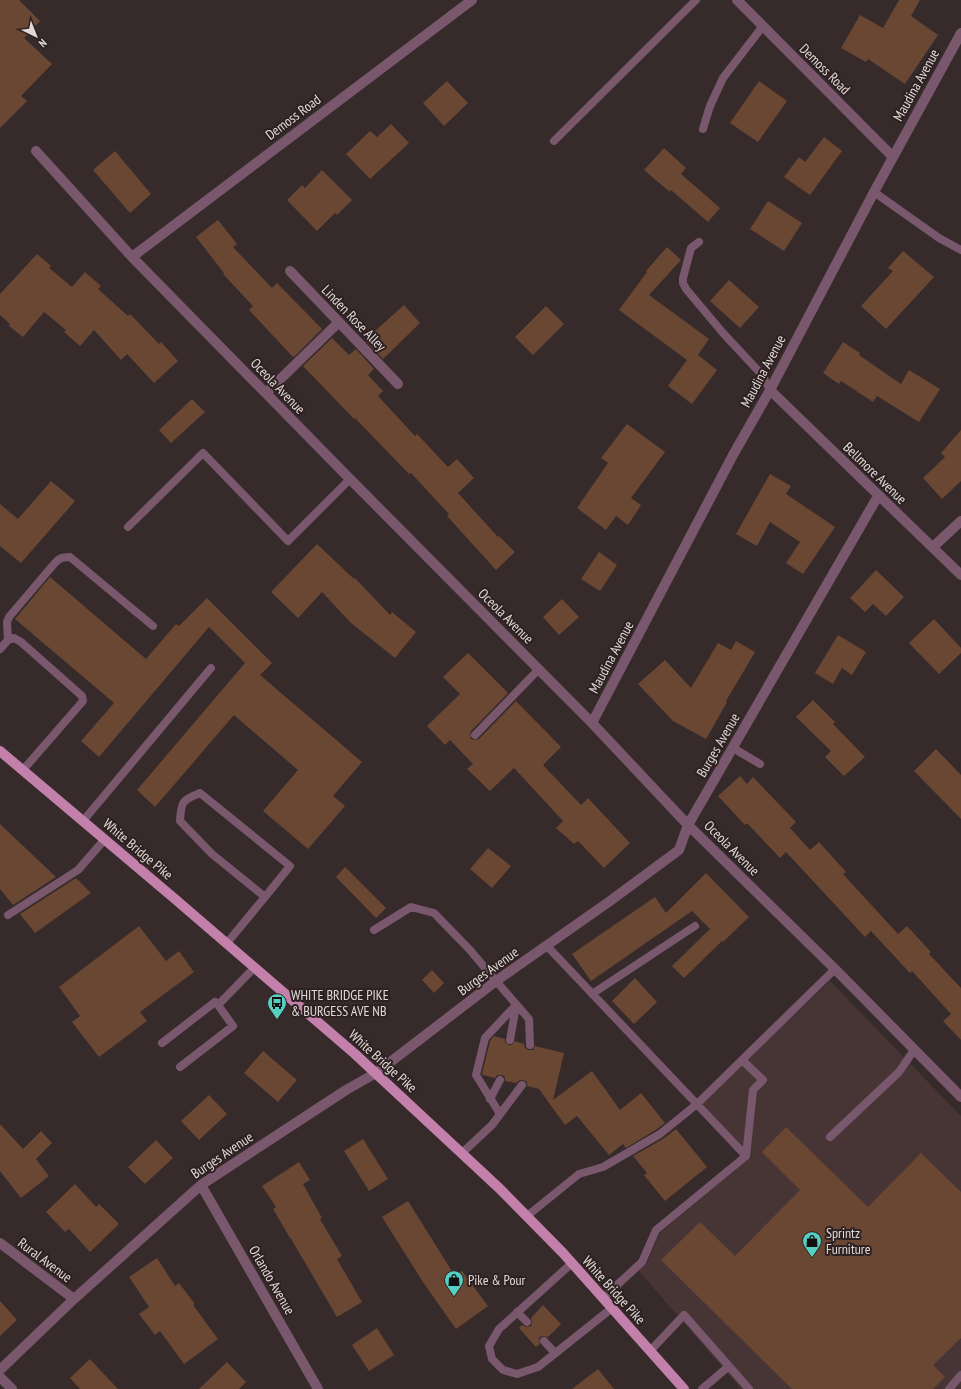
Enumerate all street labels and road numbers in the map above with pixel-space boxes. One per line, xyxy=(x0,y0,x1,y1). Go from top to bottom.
street label: Demoss Road xyxy=(796,40,854,98)
street label: Maudina Avenue xyxy=(889,46,943,124)
street label: Demoss Road xyxy=(262,90,324,144)
street label: Linden Rose Alley xyxy=(318,281,391,355)
street label: Maudina Avenue xyxy=(736,332,790,410)
street label: Oceola Avenue xyxy=(247,354,309,418)
street label: Bellmore Avenue xyxy=(839,438,911,508)
street label: Oceola Avenue xyxy=(475,585,538,648)
street label: Maudina Avenue xyxy=(584,618,638,696)
street label: Burges Avenue xyxy=(692,710,744,780)
street label: White Bridge Pike xyxy=(99,815,177,884)
street label: Oceola Avenue xyxy=(701,817,764,880)
street label: Burges Avenue xyxy=(454,943,522,999)
street label: White Bridge Pike xyxy=(345,1026,421,1097)
street label: Burges Avenue xyxy=(188,1128,257,1182)
street label: Rural Avenue xyxy=(14,1234,76,1286)
street label: Orlando Avenue xyxy=(245,1242,299,1318)
street label: White Bridge Pike xyxy=(579,1252,650,1328)

